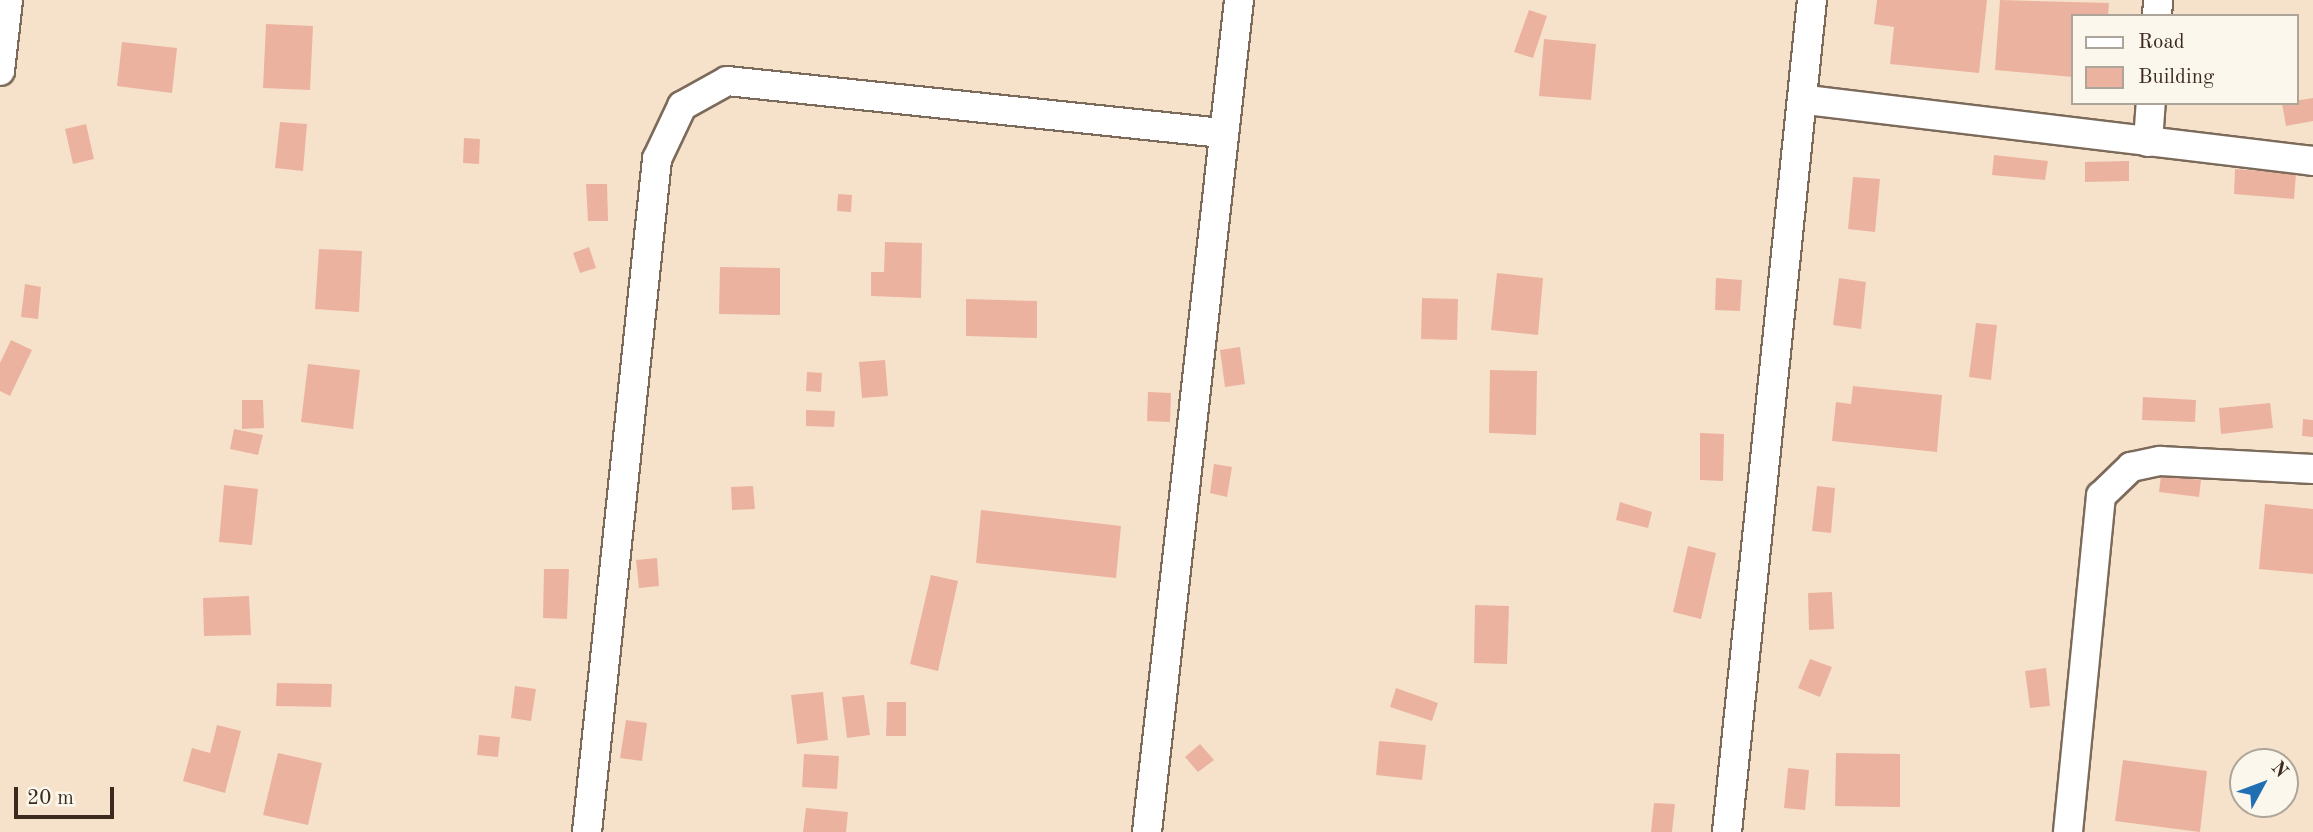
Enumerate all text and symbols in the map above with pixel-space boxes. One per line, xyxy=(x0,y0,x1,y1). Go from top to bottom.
legend xyxy=(2072,14,2299,105)
text: Road xyxy=(2138,32,2185,53)
text: Building xyxy=(2138,67,2214,88)
north arrow xyxy=(2229,748,2299,818)
text: N xyxy=(2267,758,2291,782)
scale bar xyxy=(18,772,117,816)
text: 20 m xyxy=(27,788,74,809)

